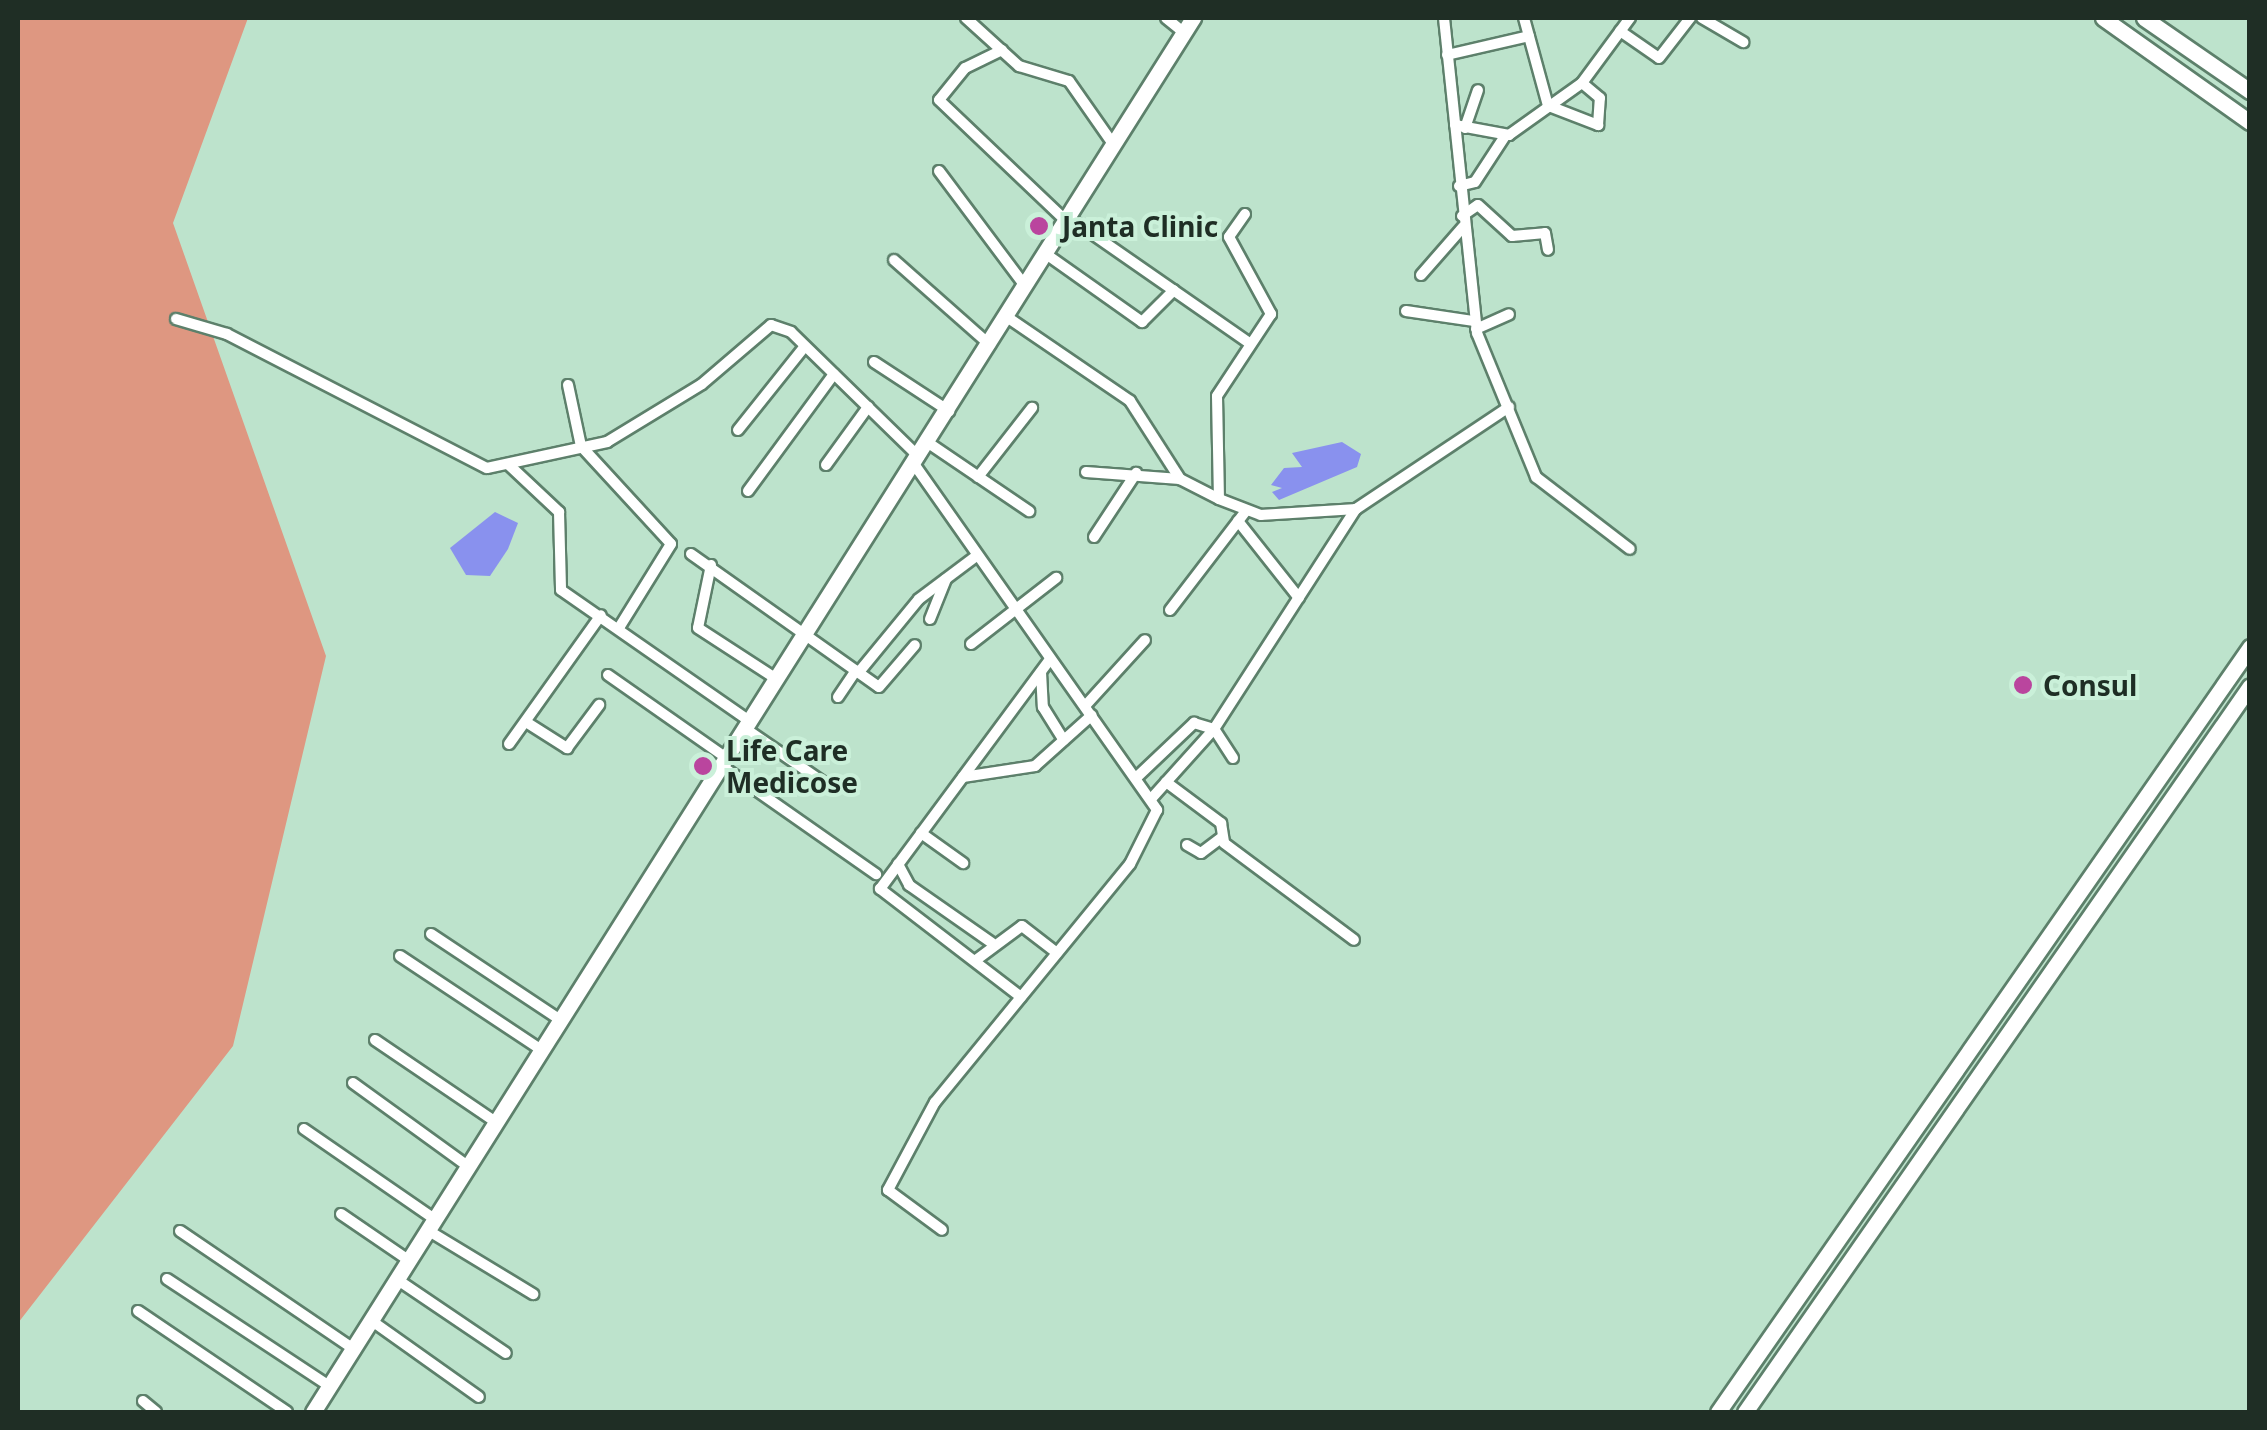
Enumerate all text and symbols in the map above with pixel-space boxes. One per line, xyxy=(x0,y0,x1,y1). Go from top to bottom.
place label: Janta Clinic xyxy=(1062,209,1218,243)
marker: Janta Clinic xyxy=(1026,213,1052,239)
place label: Consul xyxy=(2043,668,2137,702)
marker: Consul xyxy=(2012,674,2034,696)
place label: Life Care Medicose xyxy=(726,733,858,799)
marker: Life Care Medicose xyxy=(690,753,716,779)

